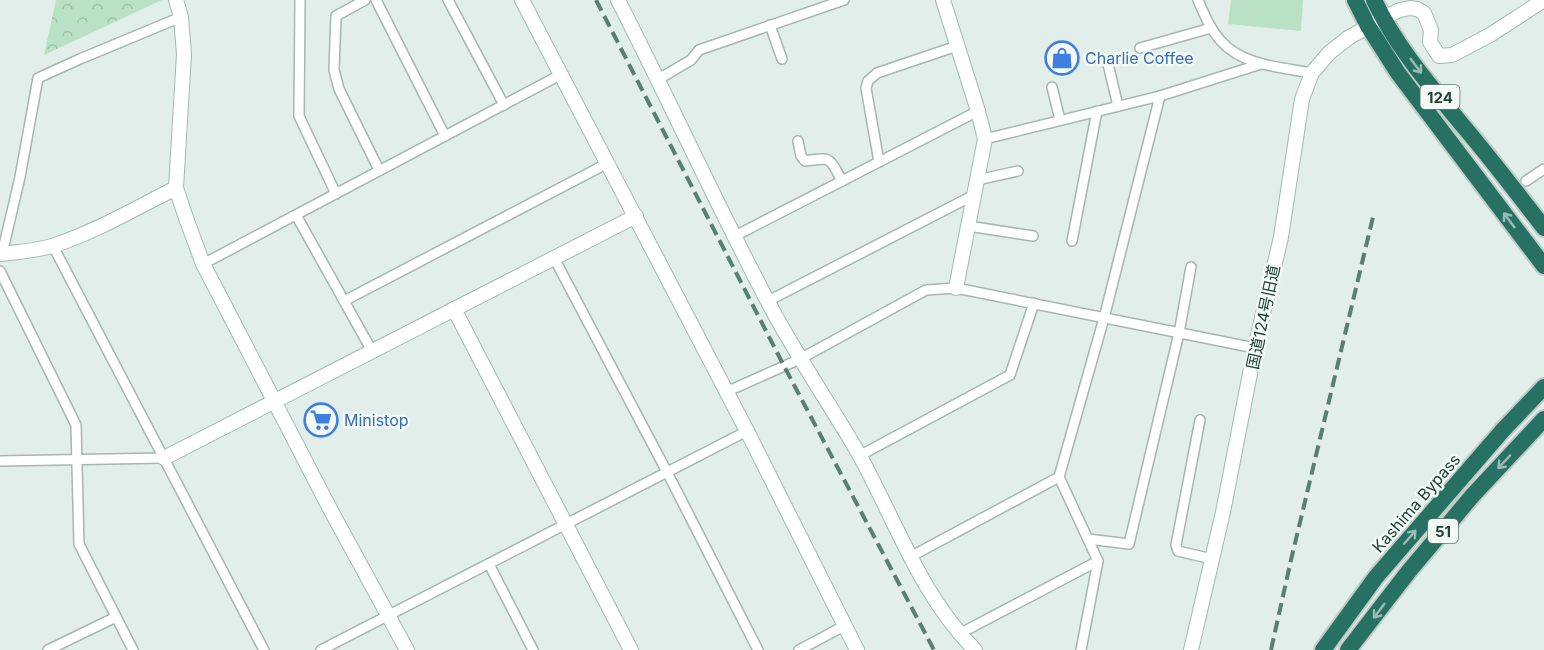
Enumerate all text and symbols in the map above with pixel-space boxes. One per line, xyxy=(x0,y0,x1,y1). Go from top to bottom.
shop icon: Charlie Coffee xyxy=(1044,40,1080,76)
place label: Charlie Coffee xyxy=(1085,48,1194,68)
one-way arrow xyxy=(1410,58,1423,74)
road number: 124 xyxy=(1420,85,1460,109)
one-way arrow xyxy=(1502,212,1515,228)
street label: 国道124号旧道 xyxy=(1242,263,1284,371)
supermarket icon: Ministop xyxy=(303,402,339,438)
place label: Ministop xyxy=(344,410,409,430)
street label: Kashima Bypass xyxy=(1368,450,1464,556)
one-way arrow xyxy=(1497,454,1511,469)
road number: 51 xyxy=(1428,519,1458,543)
one-way arrow xyxy=(1403,530,1417,545)
one-way arrow xyxy=(1372,602,1385,618)

